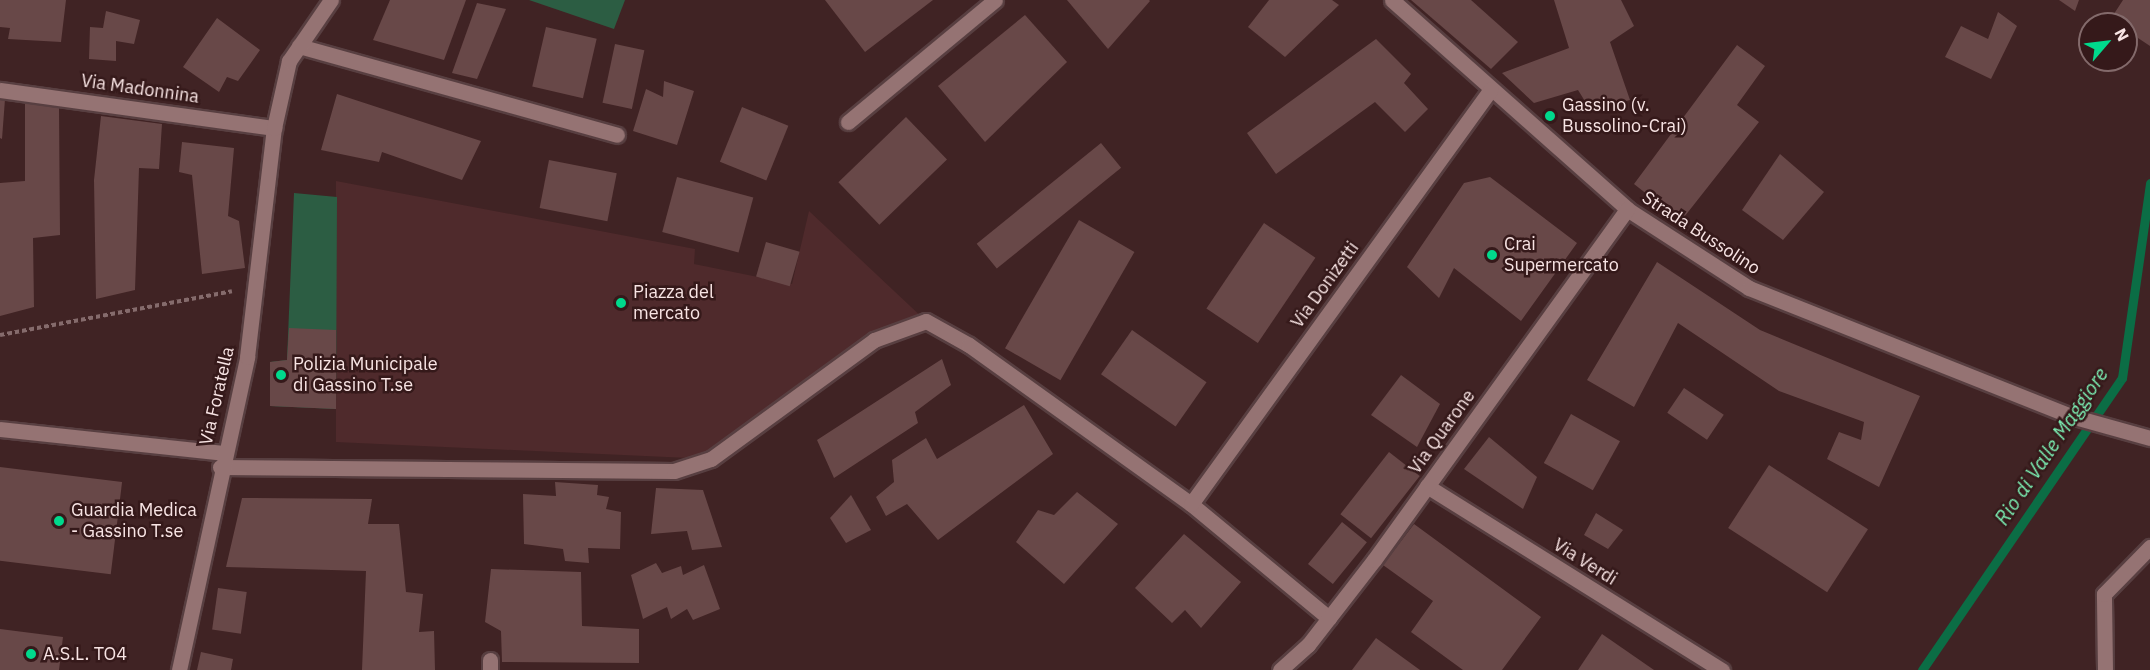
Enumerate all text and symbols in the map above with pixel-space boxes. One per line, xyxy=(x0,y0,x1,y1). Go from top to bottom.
north arrow xyxy=(2078,12,2138,72)
text: N xyxy=(2111,25,2134,44)
street label: Via Madonnina xyxy=(80,70,200,108)
place label: Gassino (v. Bussolino-Crai) xyxy=(1562,95,1687,138)
marker: Gassino (v. Bussolino-Crai) xyxy=(1543,109,1557,123)
street label: Strada Bussolino xyxy=(1638,187,1764,279)
place label: Crai Supermercato xyxy=(1504,234,1619,276)
street label: Via Donizetti xyxy=(1287,238,1363,332)
marker: Crai Supermercato xyxy=(1485,248,1499,262)
place label: Piazza del mercato xyxy=(633,282,714,324)
marker: Piazza del mercato xyxy=(614,296,628,310)
street label: Via Foratella xyxy=(195,345,239,447)
place label: Polizia Municipale di Gassino T.se xyxy=(293,354,438,397)
water label: Rio di Valle Maggiore xyxy=(1989,363,2113,529)
marker: Polizia Municipale di Gassino T.se xyxy=(274,368,288,382)
street label: Via Quarone xyxy=(1404,386,1480,478)
place label: Guardia Medica - Gassino T.se xyxy=(71,500,197,542)
marker: Guardia Medica - Gassino T.se xyxy=(52,514,66,528)
street label: Via Verdi xyxy=(1549,534,1621,590)
place label: A.S.L. TO4 xyxy=(43,643,127,665)
marker: A.S.L. TO4 xyxy=(24,647,38,661)

